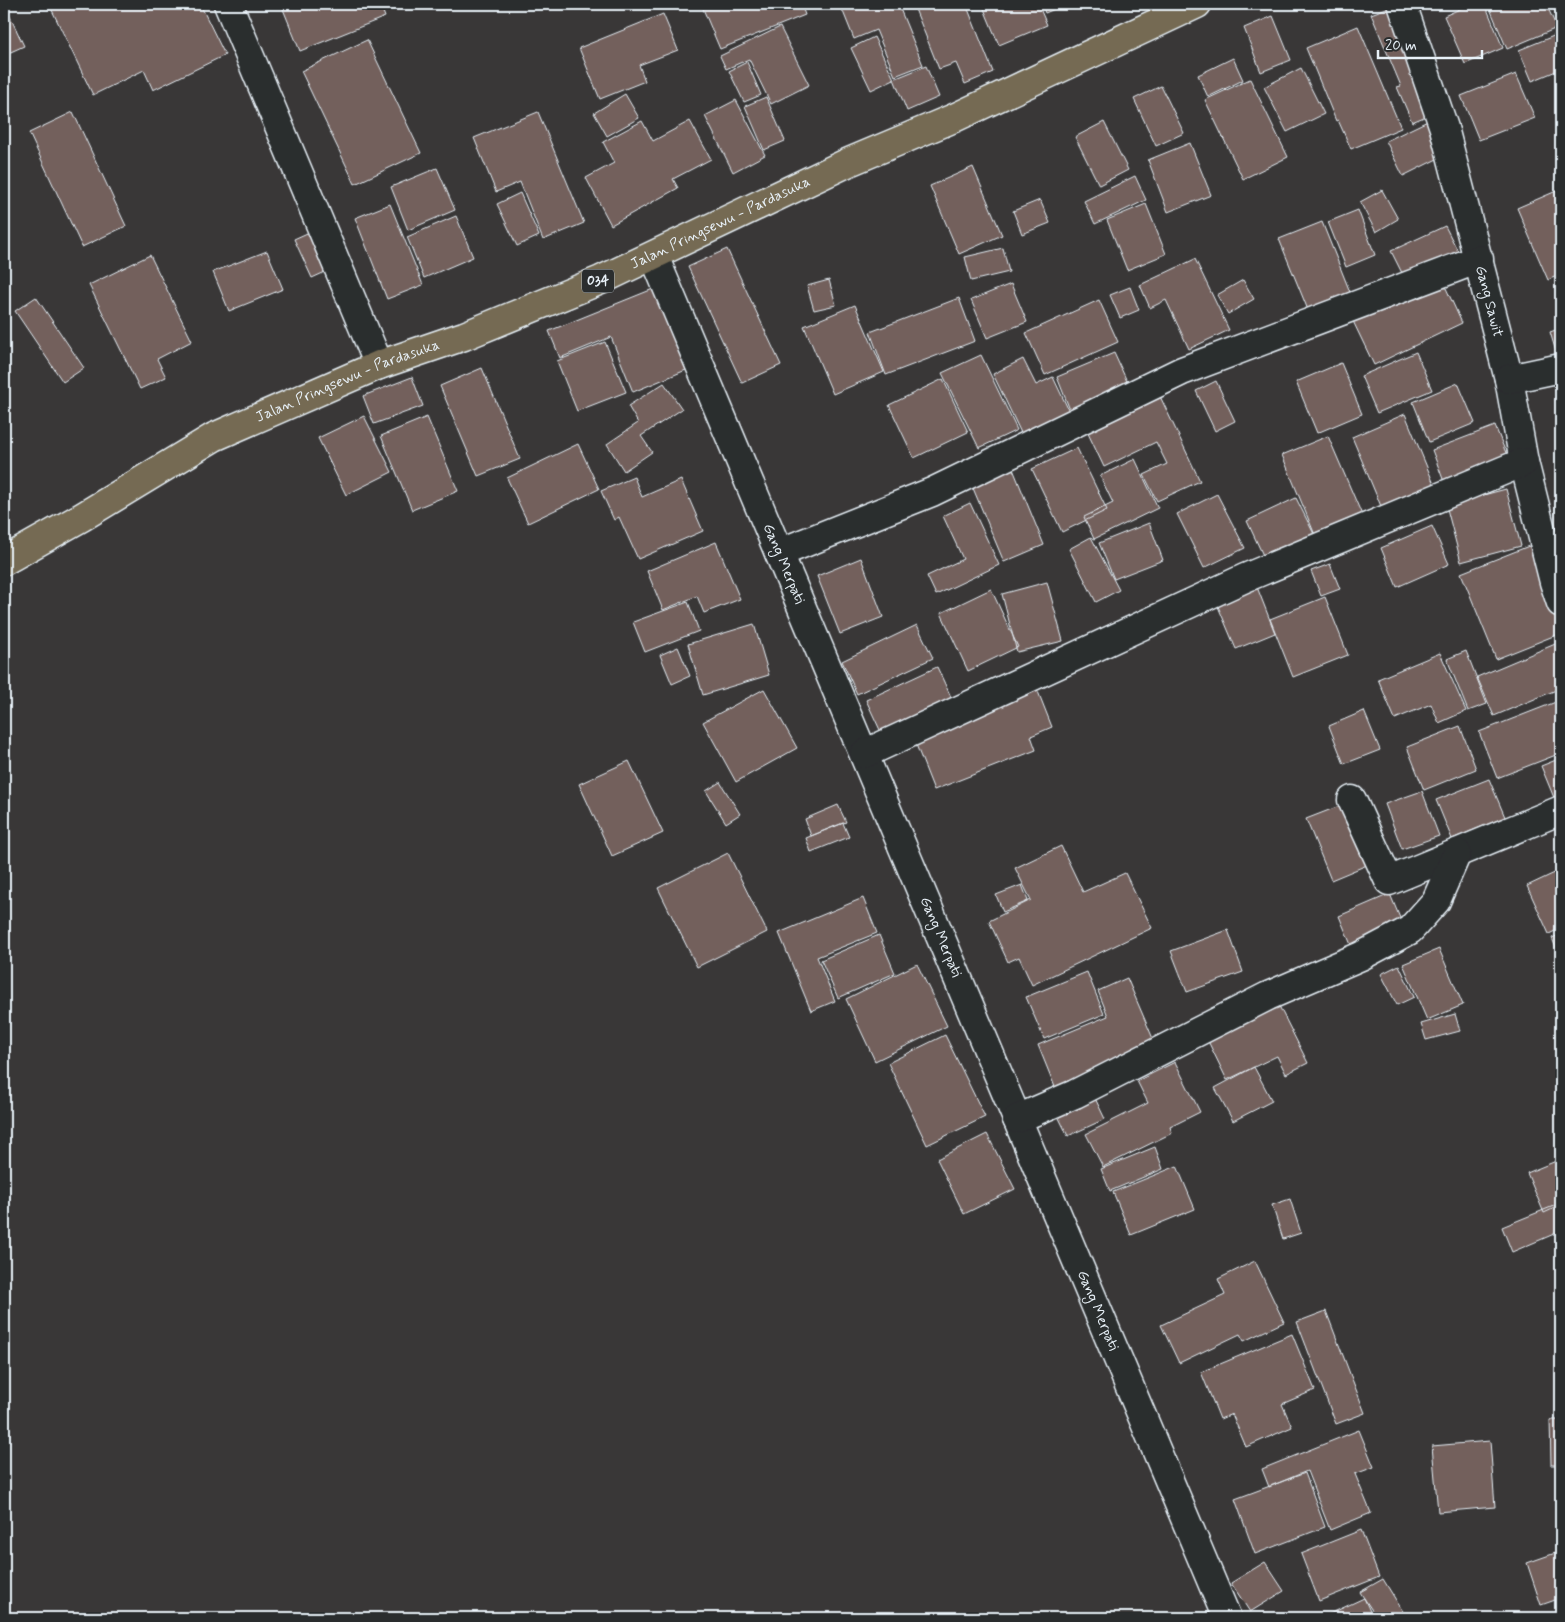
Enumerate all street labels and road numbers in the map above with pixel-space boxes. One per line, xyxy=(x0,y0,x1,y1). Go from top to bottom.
street label: Jalan Pringsewu - Pardasuka xyxy=(627,172,814,275)
street label: Gang Sawit xyxy=(1470,263,1508,339)
road number: 034 xyxy=(582,270,614,292)
street label: Jalan Pringsewu - Pardasuka xyxy=(253,335,443,428)
street label: Gang Merpati xyxy=(758,521,809,607)
street label: Gang Merpati xyxy=(915,894,966,981)
street label: Gang Merpati xyxy=(1072,1267,1124,1354)

